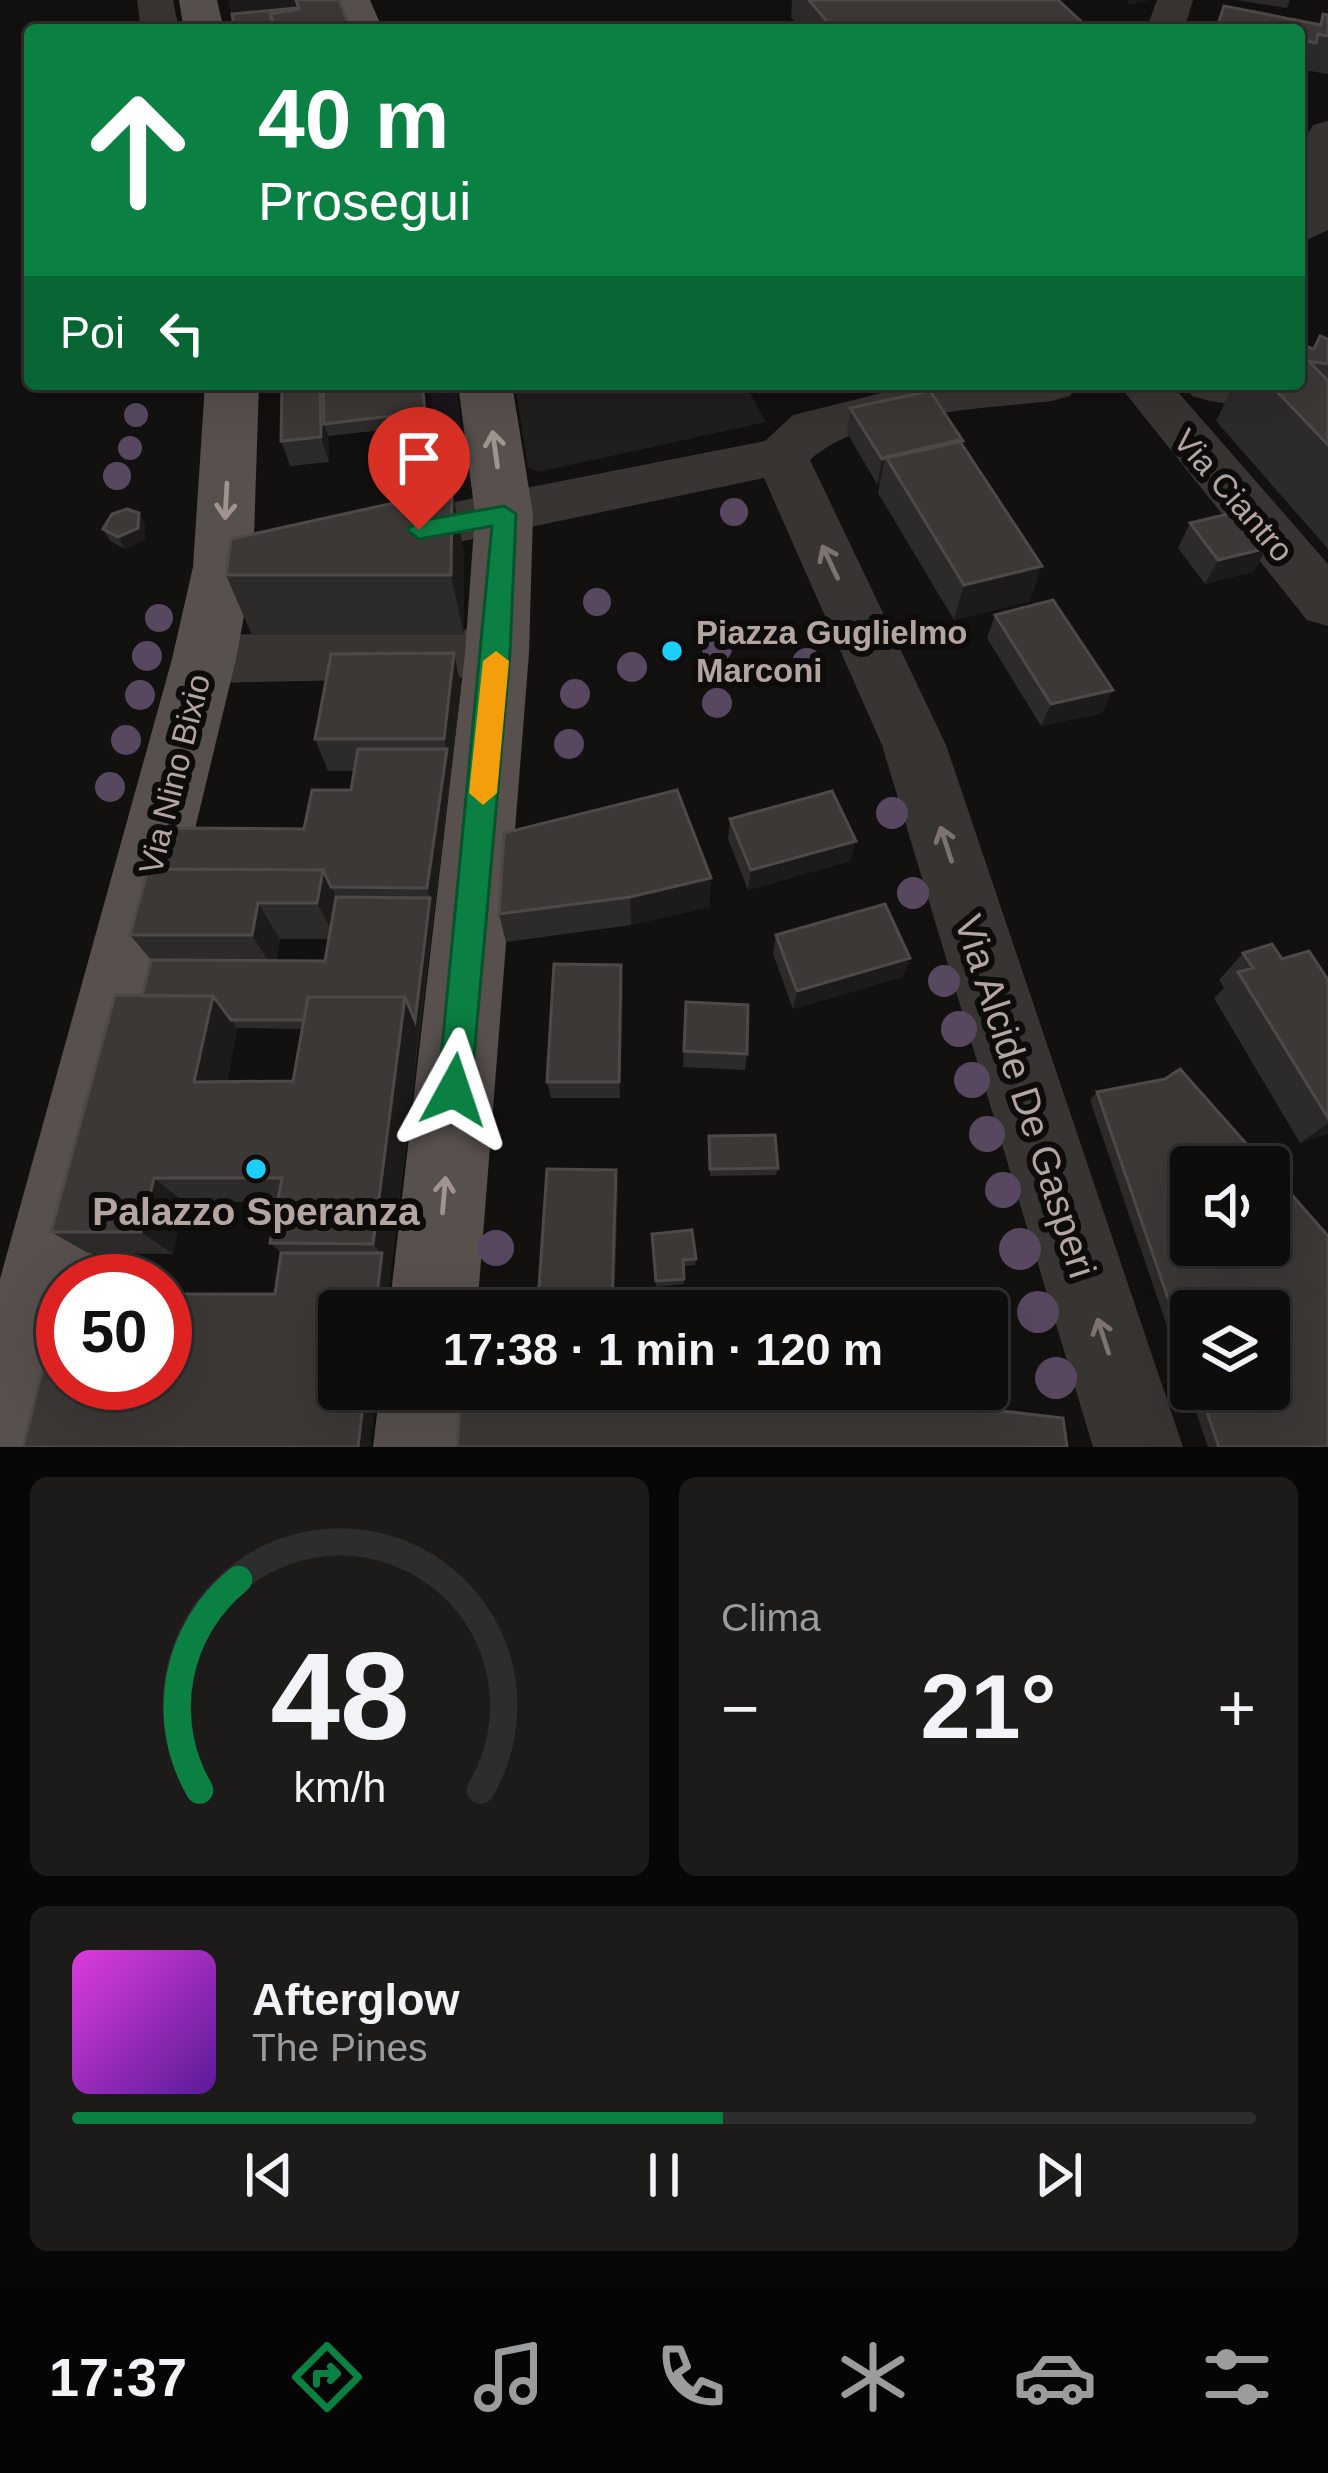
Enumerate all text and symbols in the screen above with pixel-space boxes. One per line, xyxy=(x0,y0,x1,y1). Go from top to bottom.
icon: ahead xyxy=(60,72,216,228)
text: 40 m xyxy=(258,72,449,166)
text: Prosegui xyxy=(258,171,471,231)
icon: left xyxy=(149,300,215,366)
text: Poi xyxy=(60,307,125,358)
pin xyxy=(368,407,470,530)
street label: Via Ciantro xyxy=(1166,422,1301,569)
icon: arrive xyxy=(386,425,452,491)
one-way arrow xyxy=(483,430,506,469)
one-way arrow xyxy=(214,481,237,520)
one-way arrow xyxy=(818,545,840,581)
place label: Piazza Guglielmo Marconi xyxy=(696,614,967,689)
marker: Piazza Guglielmo Marconi xyxy=(659,638,685,664)
street label: Via Nino Bixio xyxy=(132,670,217,878)
one-way arrow xyxy=(934,826,956,864)
street label: Via Alcide De Gasperi xyxy=(947,909,1104,1283)
position arrow xyxy=(391,1027,517,1153)
map controls xyxy=(1170,1146,1290,1410)
button: sound xyxy=(1170,1146,1290,1266)
marker: Palazzo Speranza xyxy=(243,1156,269,1182)
one-way arrow xyxy=(433,1176,456,1215)
place label: Palazzo Speranza xyxy=(92,1190,420,1233)
speed limit sign: 50 xyxy=(36,1254,192,1410)
button: layers xyxy=(1170,1290,1290,1410)
one-way arrow xyxy=(1090,1318,1112,1356)
text: 17:38 · 1 min · 120 m xyxy=(443,1324,883,1375)
text: Clima xyxy=(721,1596,821,1639)
text: 48 xyxy=(270,1626,409,1765)
text: 21° xyxy=(920,1657,1057,1757)
text: − xyxy=(721,1671,760,1745)
text: + xyxy=(1217,1671,1256,1745)
text: km/h xyxy=(293,1762,386,1810)
text: Afterglow xyxy=(252,1974,460,2025)
text: The Pines xyxy=(252,2026,428,2069)
icon: previous xyxy=(236,2142,302,2208)
icon: pause xyxy=(631,2142,697,2208)
icon: next xyxy=(1026,2142,1092,2208)
icon: directions xyxy=(285,2335,369,2419)
icon: music xyxy=(467,2335,551,2419)
icon: phone xyxy=(649,2335,733,2419)
icon: climate xyxy=(831,2335,915,2419)
icon: car xyxy=(1013,2335,1097,2419)
icon: filters xyxy=(1195,2335,1279,2419)
text: 17:37 xyxy=(49,2347,187,2407)

